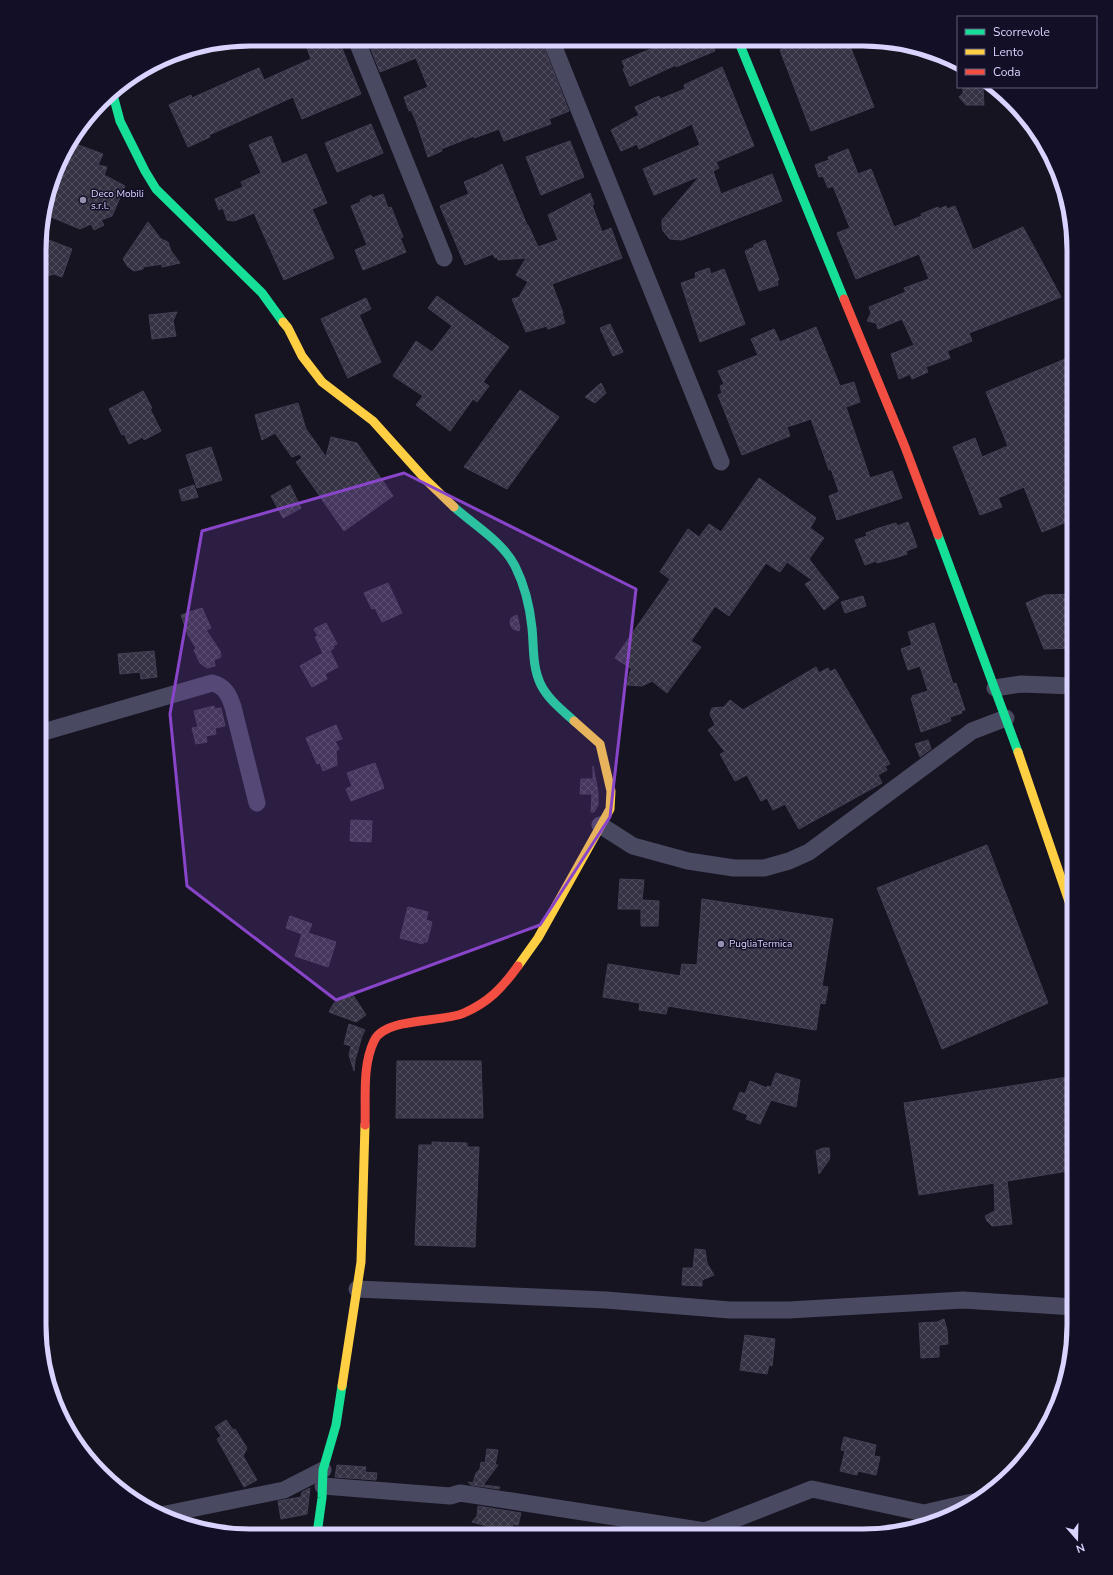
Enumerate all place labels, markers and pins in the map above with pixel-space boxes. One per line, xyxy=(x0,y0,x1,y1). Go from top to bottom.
place label: Deco Mobili s.r.l. xyxy=(91,187,144,213)
marker: Deco Mobili s.r.l. xyxy=(78,195,88,205)
place label: PugliaTermica xyxy=(729,937,792,951)
marker: PugliaTermica xyxy=(716,939,726,949)

